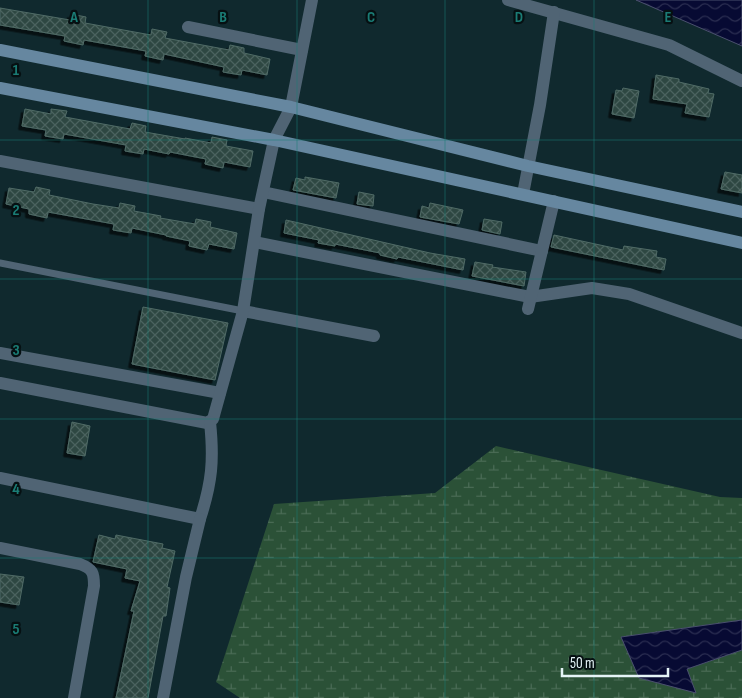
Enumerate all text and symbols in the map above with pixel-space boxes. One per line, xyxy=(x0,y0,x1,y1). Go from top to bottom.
text: A xyxy=(69,8,78,27)
text: B xyxy=(219,8,227,27)
text: C xyxy=(367,8,375,27)
text: D xyxy=(515,8,523,27)
text: E xyxy=(665,8,672,27)
text: 1 xyxy=(13,61,20,80)
text: 2 xyxy=(12,201,20,220)
text: 3 xyxy=(12,341,20,360)
text: 4 xyxy=(12,480,20,499)
text: 5 xyxy=(12,620,20,639)
scale bar xyxy=(562,646,668,678)
text: 50 m xyxy=(570,654,595,673)

